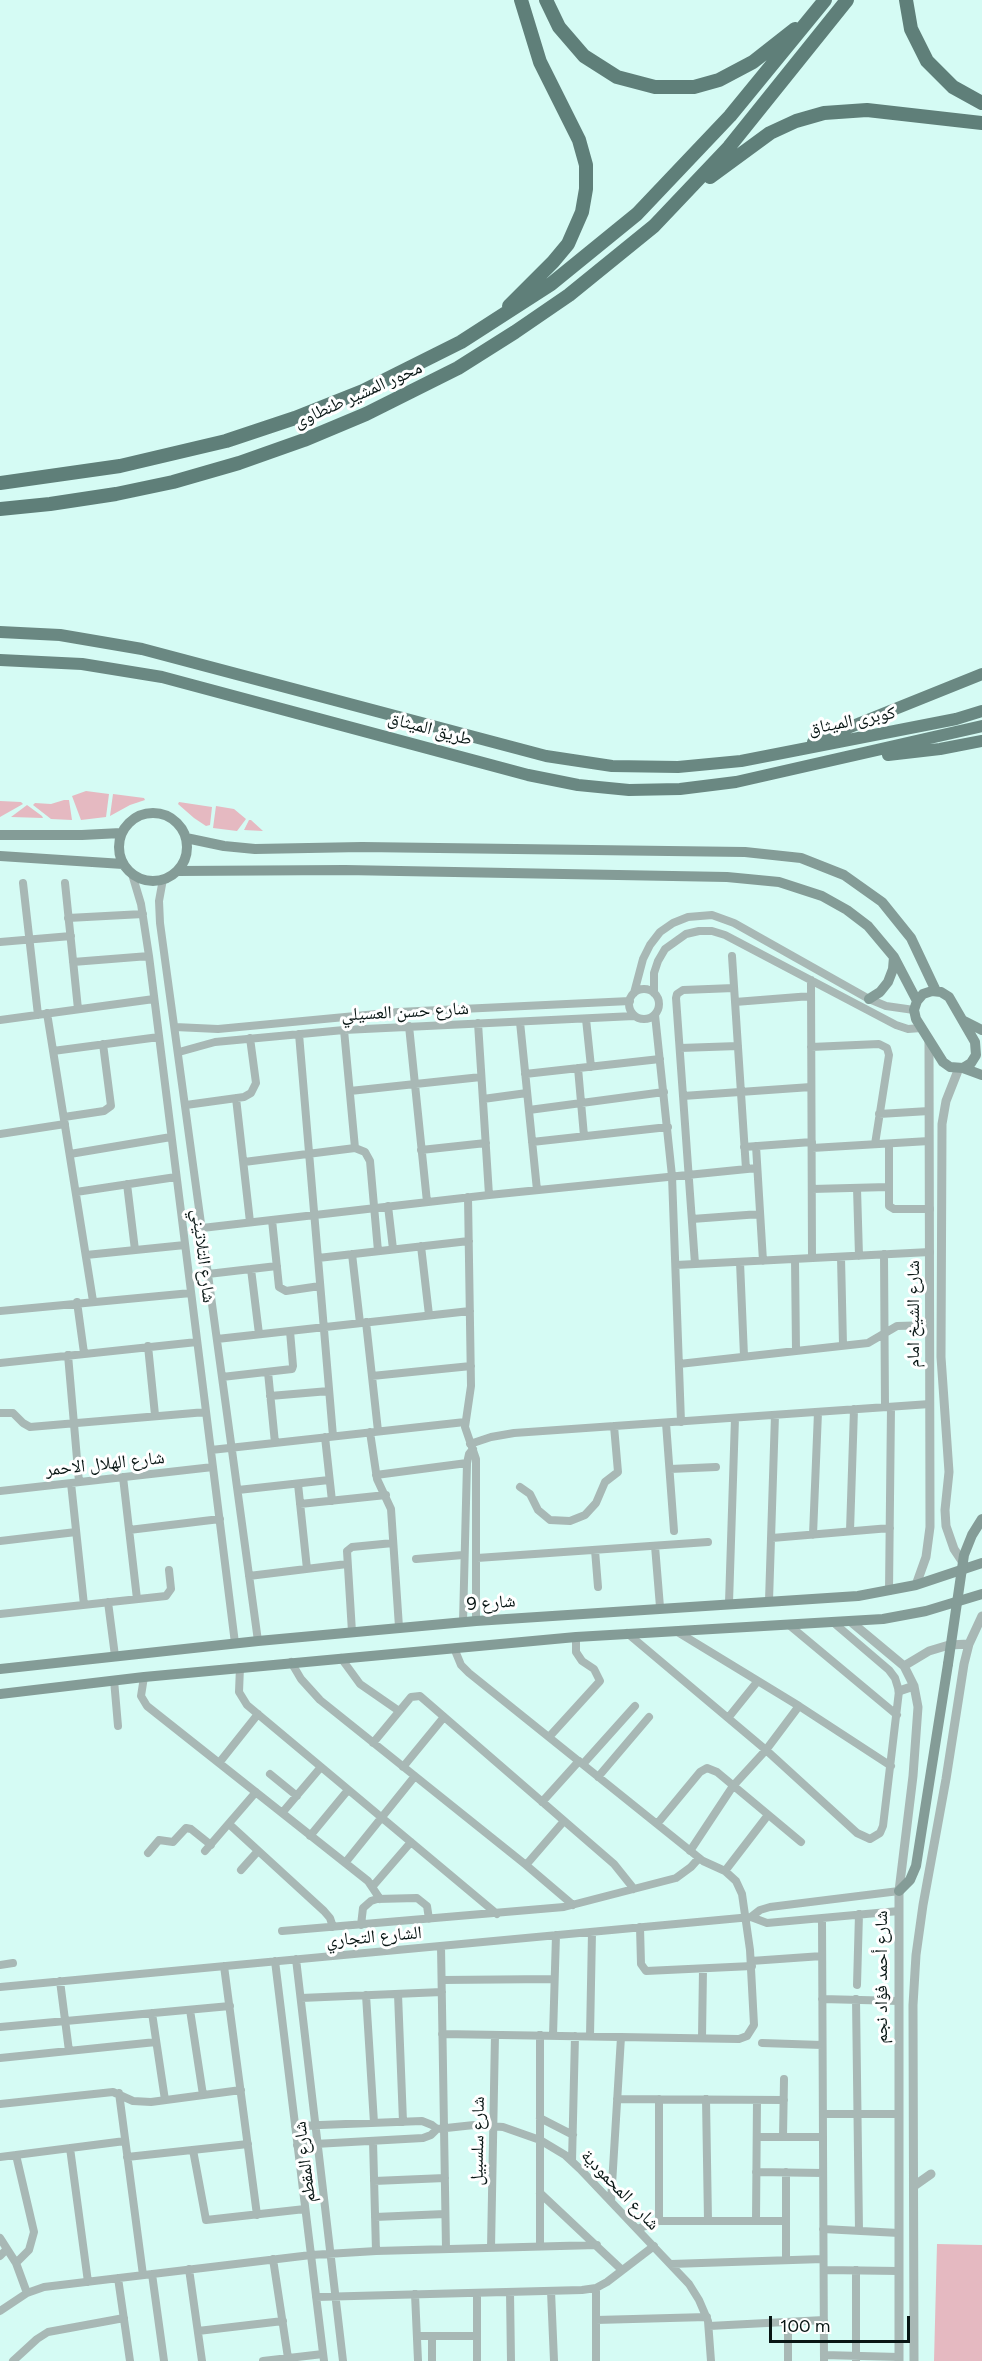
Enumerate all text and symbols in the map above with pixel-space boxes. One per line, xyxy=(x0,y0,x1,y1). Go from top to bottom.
street label: محور المشير طنطاوى xyxy=(290,357,426,433)
street label: كوبرى الميثاق xyxy=(807,702,897,740)
street label: طريق الميثاق xyxy=(386,707,474,751)
street label: شارع حسن العسيلي xyxy=(341,998,469,1026)
street label: شارع التلاتيني xyxy=(187,1208,219,1304)
street label: شارع الشيخ امام xyxy=(903,1260,925,1368)
street label: شارع الهلال الاحمر xyxy=(44,1447,166,1481)
street label: شارع 9 xyxy=(466,1591,516,1615)
street label: شارع أحمد فؤاد نجم xyxy=(871,1910,893,2044)
street label: الشارع التجاري xyxy=(325,1922,423,1952)
street label: شارع سلسبيل xyxy=(466,2096,490,2186)
street label: شارع المقطم xyxy=(289,2120,321,2204)
street label: شارع المحمودية xyxy=(576,2145,664,2235)
scale bar xyxy=(772,2304,913,2342)
text: 100 m xyxy=(780,2315,830,2337)

